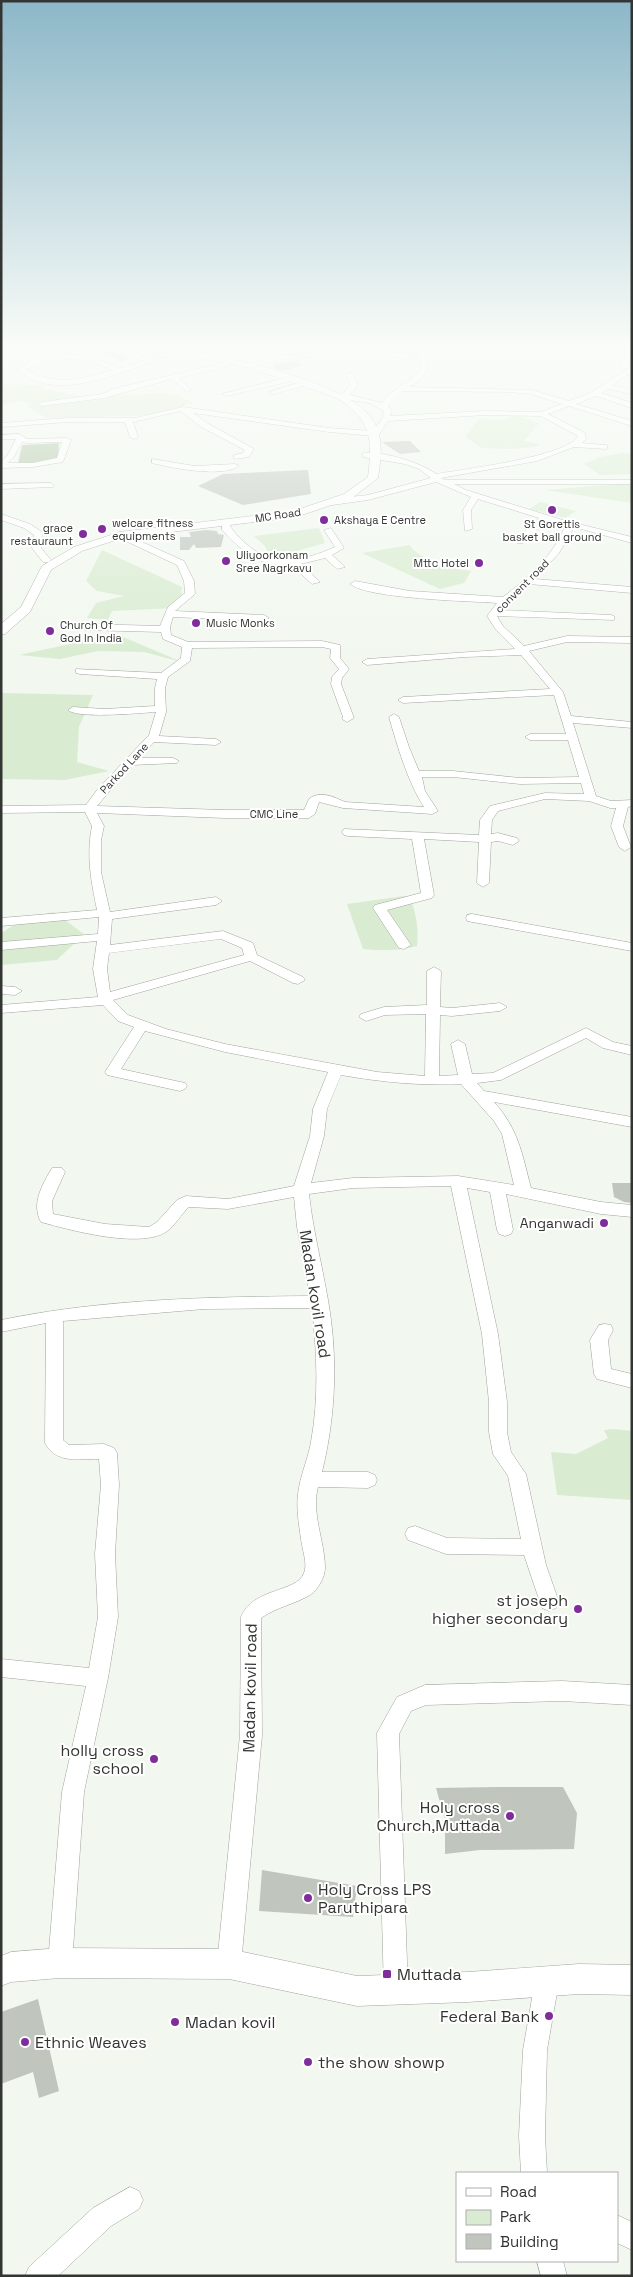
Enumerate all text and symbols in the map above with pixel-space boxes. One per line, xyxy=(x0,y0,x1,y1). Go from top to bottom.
street label: MC Road xyxy=(254,504,302,526)
marker: St Gorettis basket ball ground xyxy=(546,504,558,516)
place label: Akshaya E Centre xyxy=(334,513,426,527)
marker: Akshaya E Centre xyxy=(318,514,330,526)
place label: welcare fitness equipments xyxy=(112,516,194,543)
place label: St Gorettis basket ball ground xyxy=(503,517,601,544)
place label: grace restauraunt xyxy=(10,521,73,548)
marker: welcare fitness equipments xyxy=(96,523,108,535)
marker: grace restauraunt xyxy=(77,528,89,540)
place label: Uliyoorkonam Sree Nagrkavu xyxy=(236,548,312,575)
marker: Uliyoorkonam Sree Nagrkavu xyxy=(220,555,232,567)
place label: Mttc Hotel xyxy=(414,556,469,570)
street label: convent road xyxy=(492,556,552,616)
marker: Mttc Hotel xyxy=(473,557,485,569)
place label: Music Monks xyxy=(206,616,275,630)
marker: Music Monks xyxy=(190,617,202,629)
place label: Church Of God In India xyxy=(60,618,122,645)
marker: Church Of God In India xyxy=(44,625,56,637)
street label: Parkod Lane xyxy=(97,739,151,797)
street label: CMC Line xyxy=(250,807,298,821)
place label: Anganwadi xyxy=(520,1214,594,1232)
marker: Anganwadi xyxy=(598,1217,610,1229)
street label: Madan kovil road xyxy=(295,1228,335,1360)
place label: st joseph higher secondary xyxy=(432,1590,568,1629)
marker: st joseph higher secondary xyxy=(572,1603,584,1615)
street label: Madan kovil road xyxy=(238,1623,262,1753)
place label: holly cross school xyxy=(60,1740,144,1779)
marker: holly cross school xyxy=(148,1753,160,1765)
place label: Holy cross Church,Muttada xyxy=(376,1797,500,1836)
marker: Holy cross Church,Muttada xyxy=(504,1810,516,1822)
place label: Holy Cross LPS Paruthipara xyxy=(318,1879,431,1918)
marker: Holy Cross LPS Paruthipara xyxy=(302,1892,314,1904)
place label: Muttada xyxy=(397,1964,462,1985)
marker: Muttada xyxy=(381,1968,393,1980)
place label: Federal Bank xyxy=(440,2006,539,2027)
marker: Federal Bank xyxy=(543,2010,555,2022)
place label: Madan kovil xyxy=(185,2012,275,2033)
marker: Madan kovil xyxy=(169,2016,181,2028)
place label: Ethnic Weaves xyxy=(35,2032,147,2053)
marker: Ethnic Weaves xyxy=(19,2036,31,2048)
place label: the show showp xyxy=(318,2052,445,2073)
marker: the show showp xyxy=(302,2056,314,2068)
legend xyxy=(456,2172,618,2262)
text: Road xyxy=(500,2182,537,2201)
text: Park xyxy=(500,2207,531,2226)
text: Building xyxy=(500,2232,559,2251)

